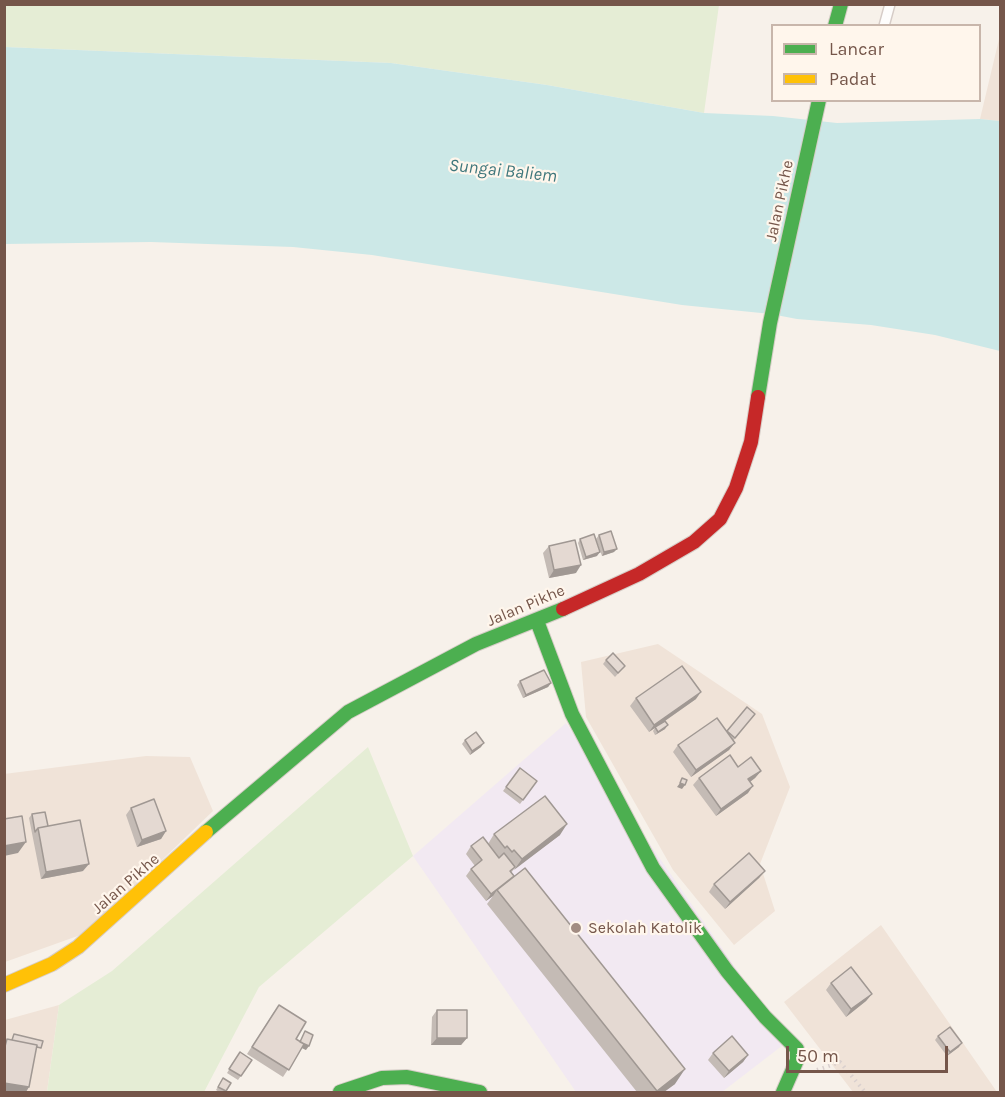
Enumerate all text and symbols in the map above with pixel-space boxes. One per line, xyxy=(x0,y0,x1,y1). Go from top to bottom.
legend xyxy=(771,24,981,102)
text: Lancar xyxy=(829,38,884,60)
text: Padat xyxy=(829,68,876,90)
water label: Sungai Baliem xyxy=(448,155,558,187)
street label: Jalan Pikhe xyxy=(762,159,798,243)
street label: Jalan Pikhe xyxy=(484,581,568,631)
street label: Jalan Pikhe xyxy=(89,850,163,918)
place label: Sekolah Katolik xyxy=(588,918,702,938)
marker: Sekolah Katolik xyxy=(569,921,583,935)
scale bar xyxy=(789,1034,951,1072)
text: 50 m xyxy=(797,1045,839,1067)

